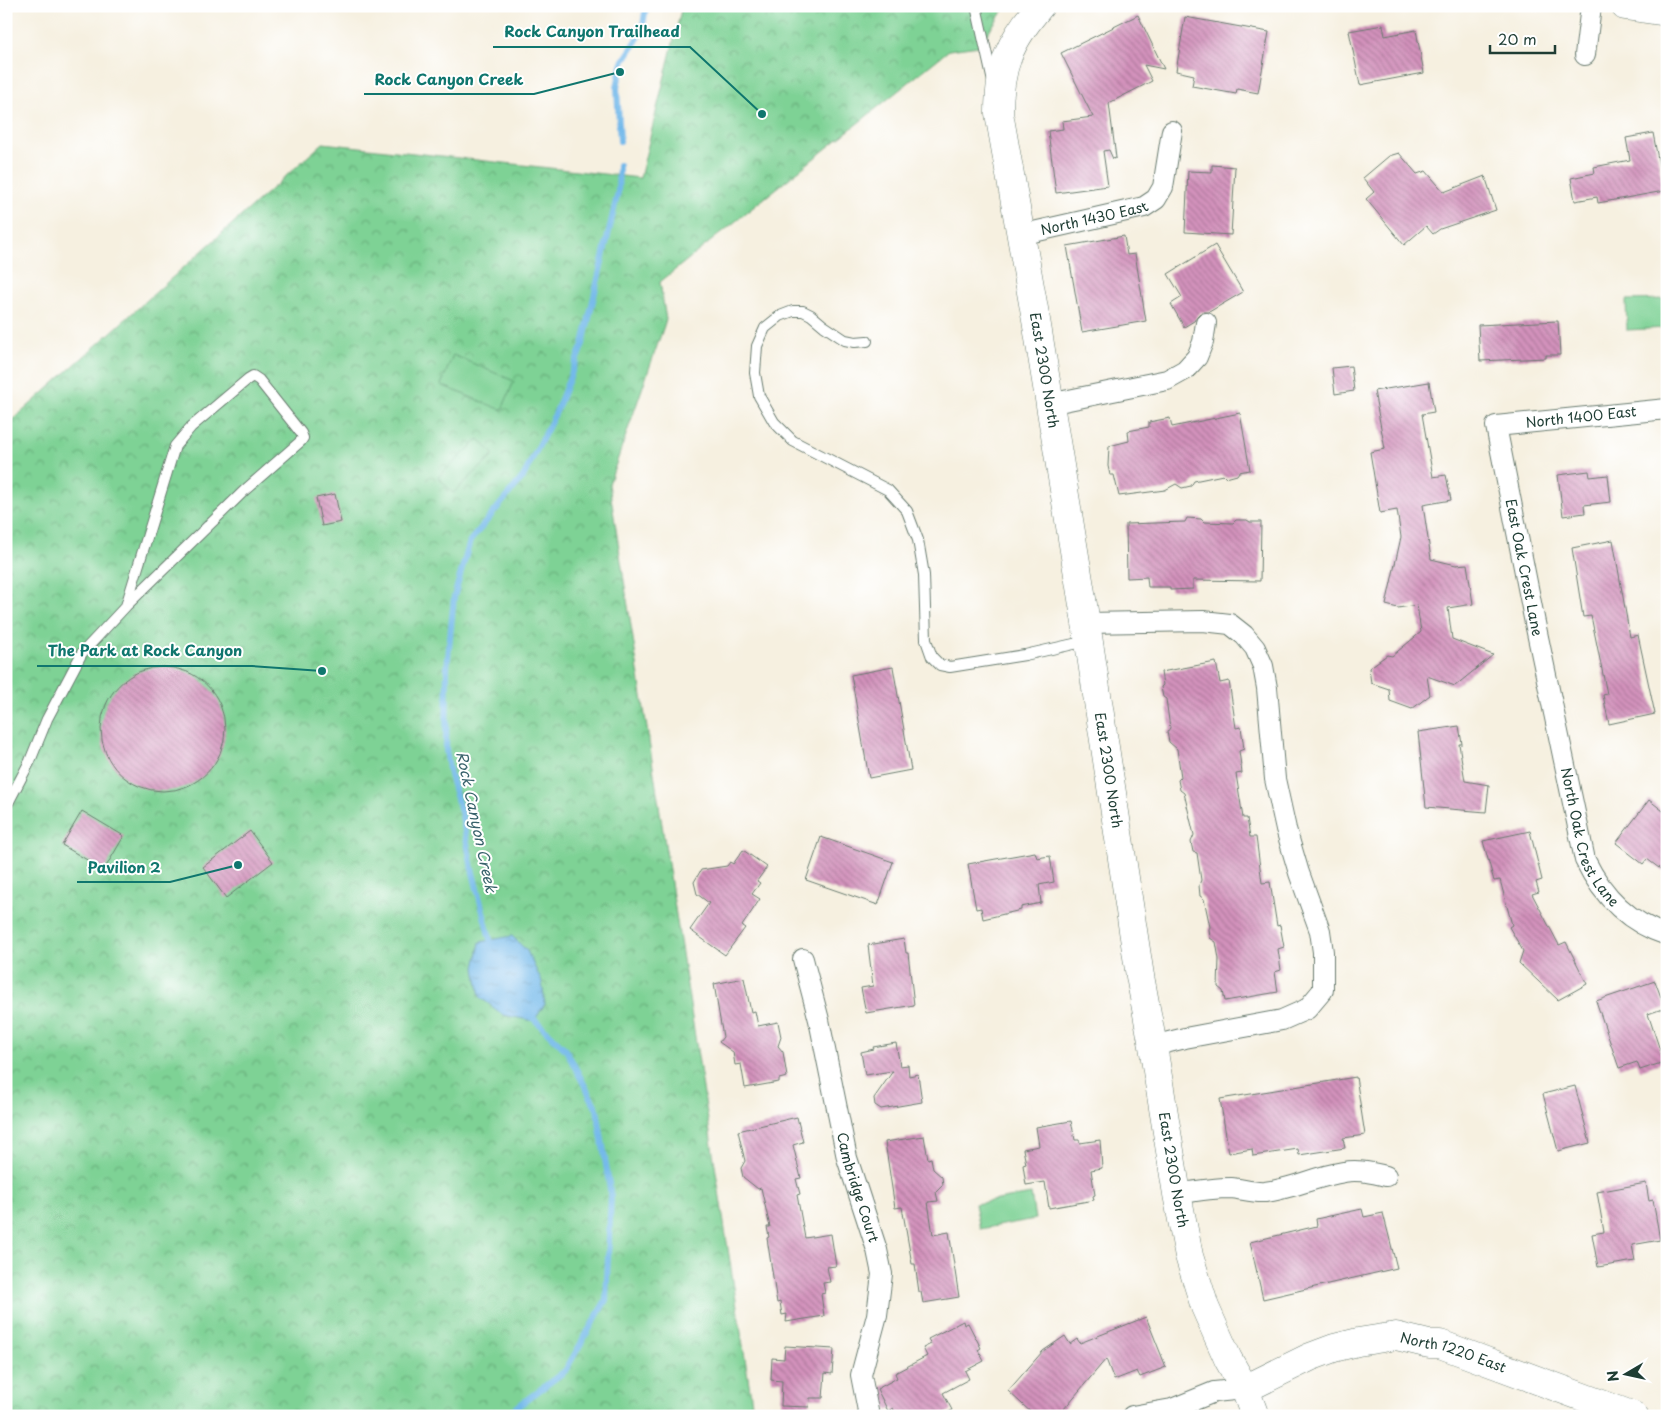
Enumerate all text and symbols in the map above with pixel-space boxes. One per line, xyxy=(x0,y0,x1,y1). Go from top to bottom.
callout: Rock Canyon Trailhead xyxy=(493,17,690,47)
text: Rock Canyon Trailhead xyxy=(504,19,680,42)
scale bar xyxy=(1490,22,1556,54)
text: 20 m xyxy=(1498,27,1537,50)
callout: Rock Canyon Creek xyxy=(364,64,534,94)
text: Rock Canyon Creek xyxy=(374,67,524,90)
street label: North 1430 East xyxy=(1039,196,1153,240)
street label: East 2300 North xyxy=(1025,311,1065,430)
street label: North 1400 East xyxy=(1525,400,1638,433)
street label: East Oak Crest Lane xyxy=(1501,497,1548,638)
callout: The Park at Rock Canyon xyxy=(37,636,252,666)
text: The Park at Rock Canyon xyxy=(48,638,242,661)
street label: East 2300 North xyxy=(1090,711,1128,829)
water label: Rock Canyon Creek xyxy=(451,749,504,895)
street label: North Oak Crest Lane xyxy=(1556,766,1624,911)
callout: Pavilion 2 xyxy=(77,852,170,882)
text: Pavilion 2 xyxy=(87,855,161,878)
street label: East 2300 North xyxy=(1154,1111,1194,1229)
street label: Cambridge Court xyxy=(832,1130,885,1245)
street label: North 1220 East xyxy=(1398,1326,1510,1378)
north arrow xyxy=(1600,1350,1650,1400)
text: N xyxy=(1601,1369,1624,1383)

